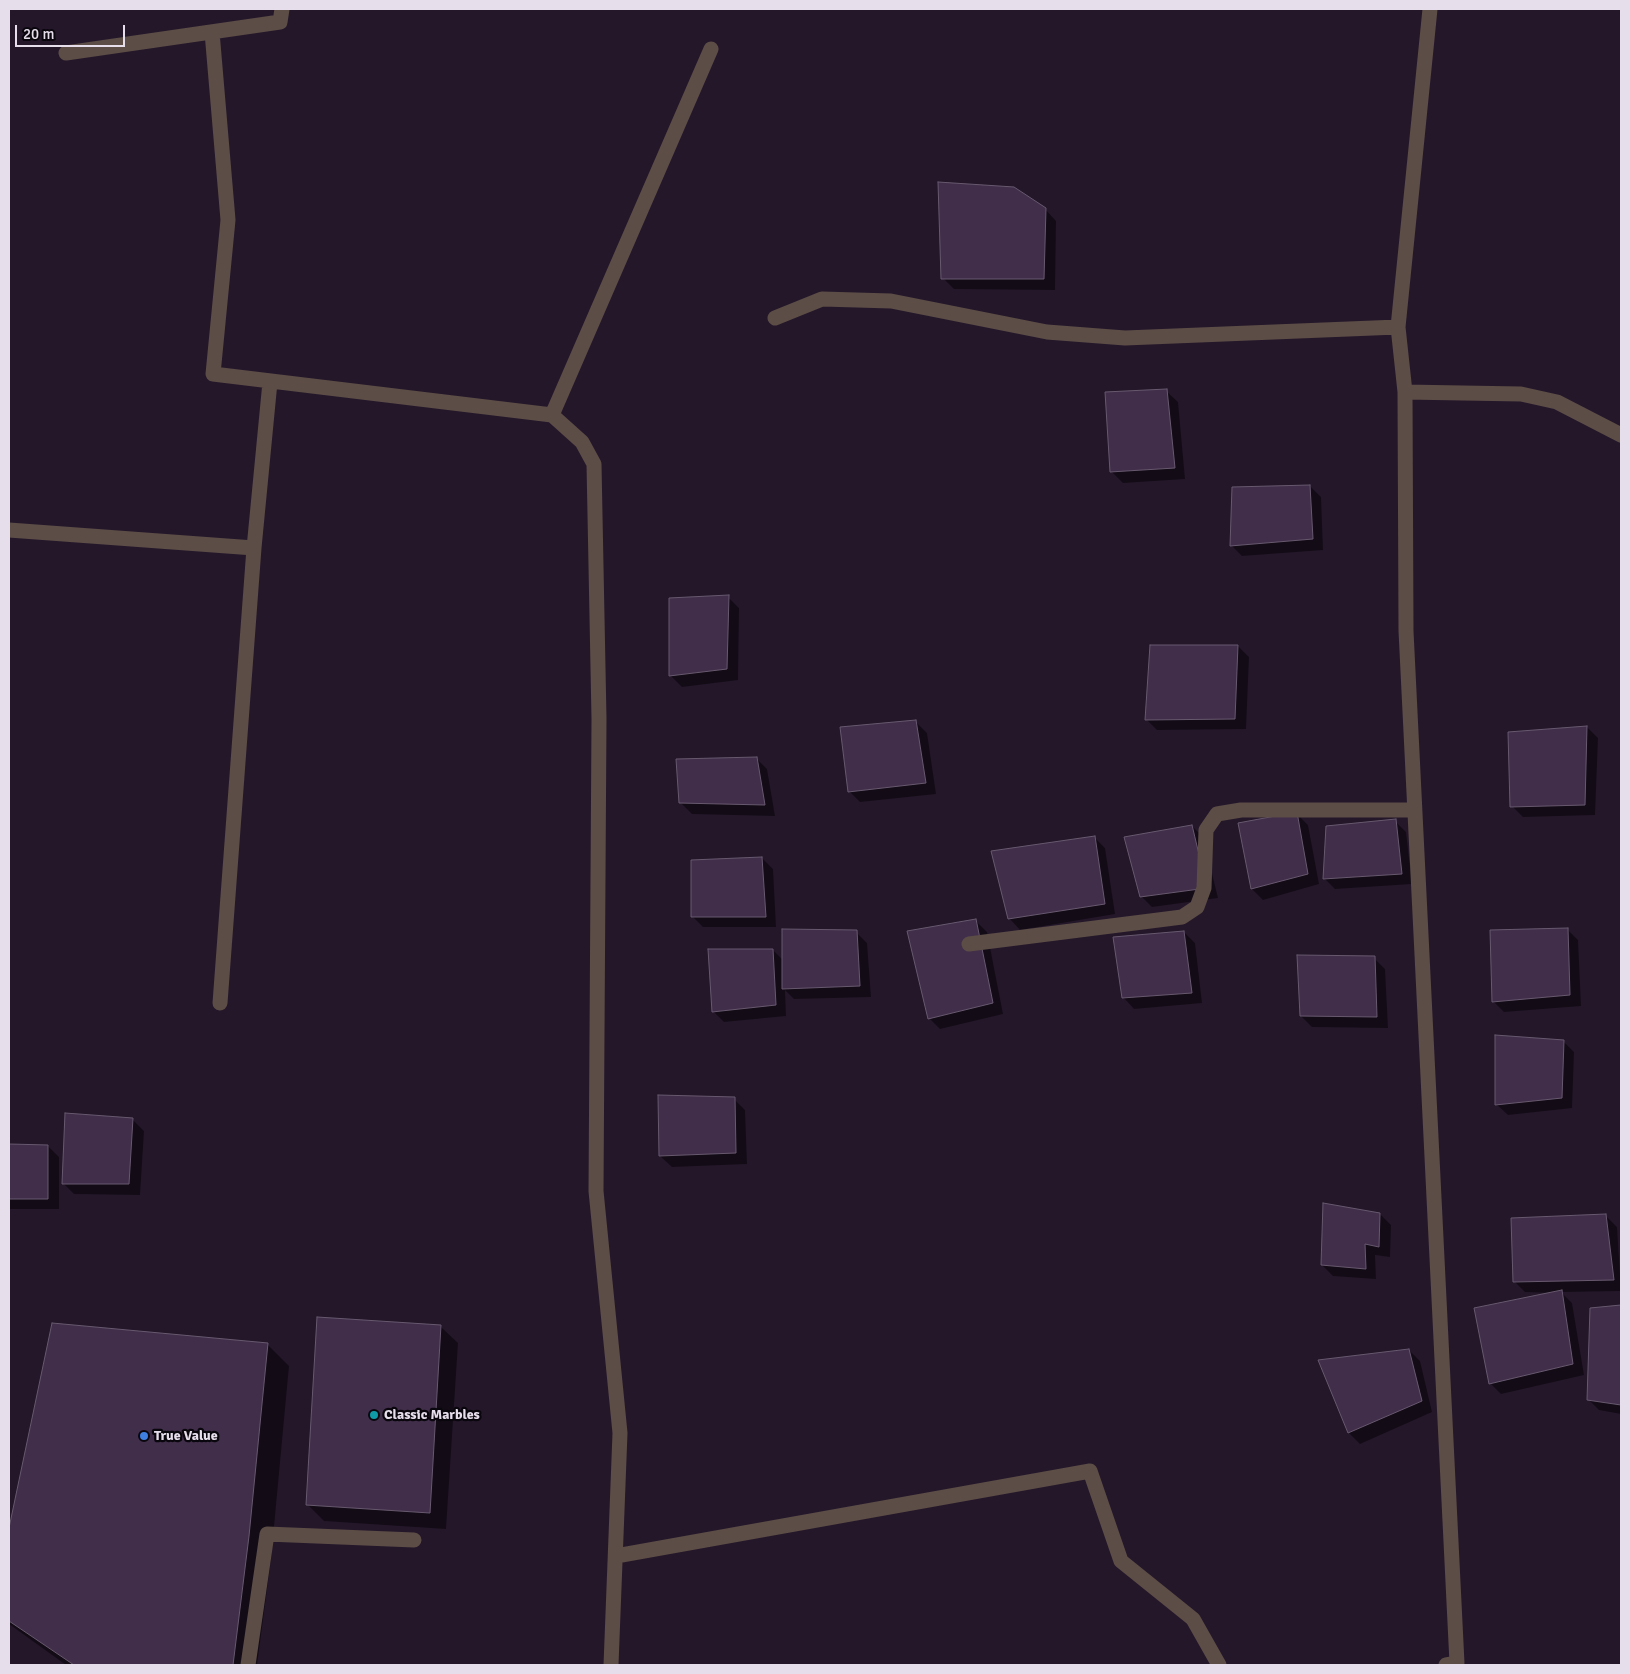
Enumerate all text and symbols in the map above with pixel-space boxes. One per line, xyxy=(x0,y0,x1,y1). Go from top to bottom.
scale bar xyxy=(18,15,128,47)
text: 20 m xyxy=(23,25,54,43)
place label: Classic Marbles xyxy=(384,1407,480,1423)
marker: Classic Marbles xyxy=(368,1409,380,1421)
place label: True Value xyxy=(154,1428,218,1444)
marker: True Value xyxy=(138,1430,150,1442)

